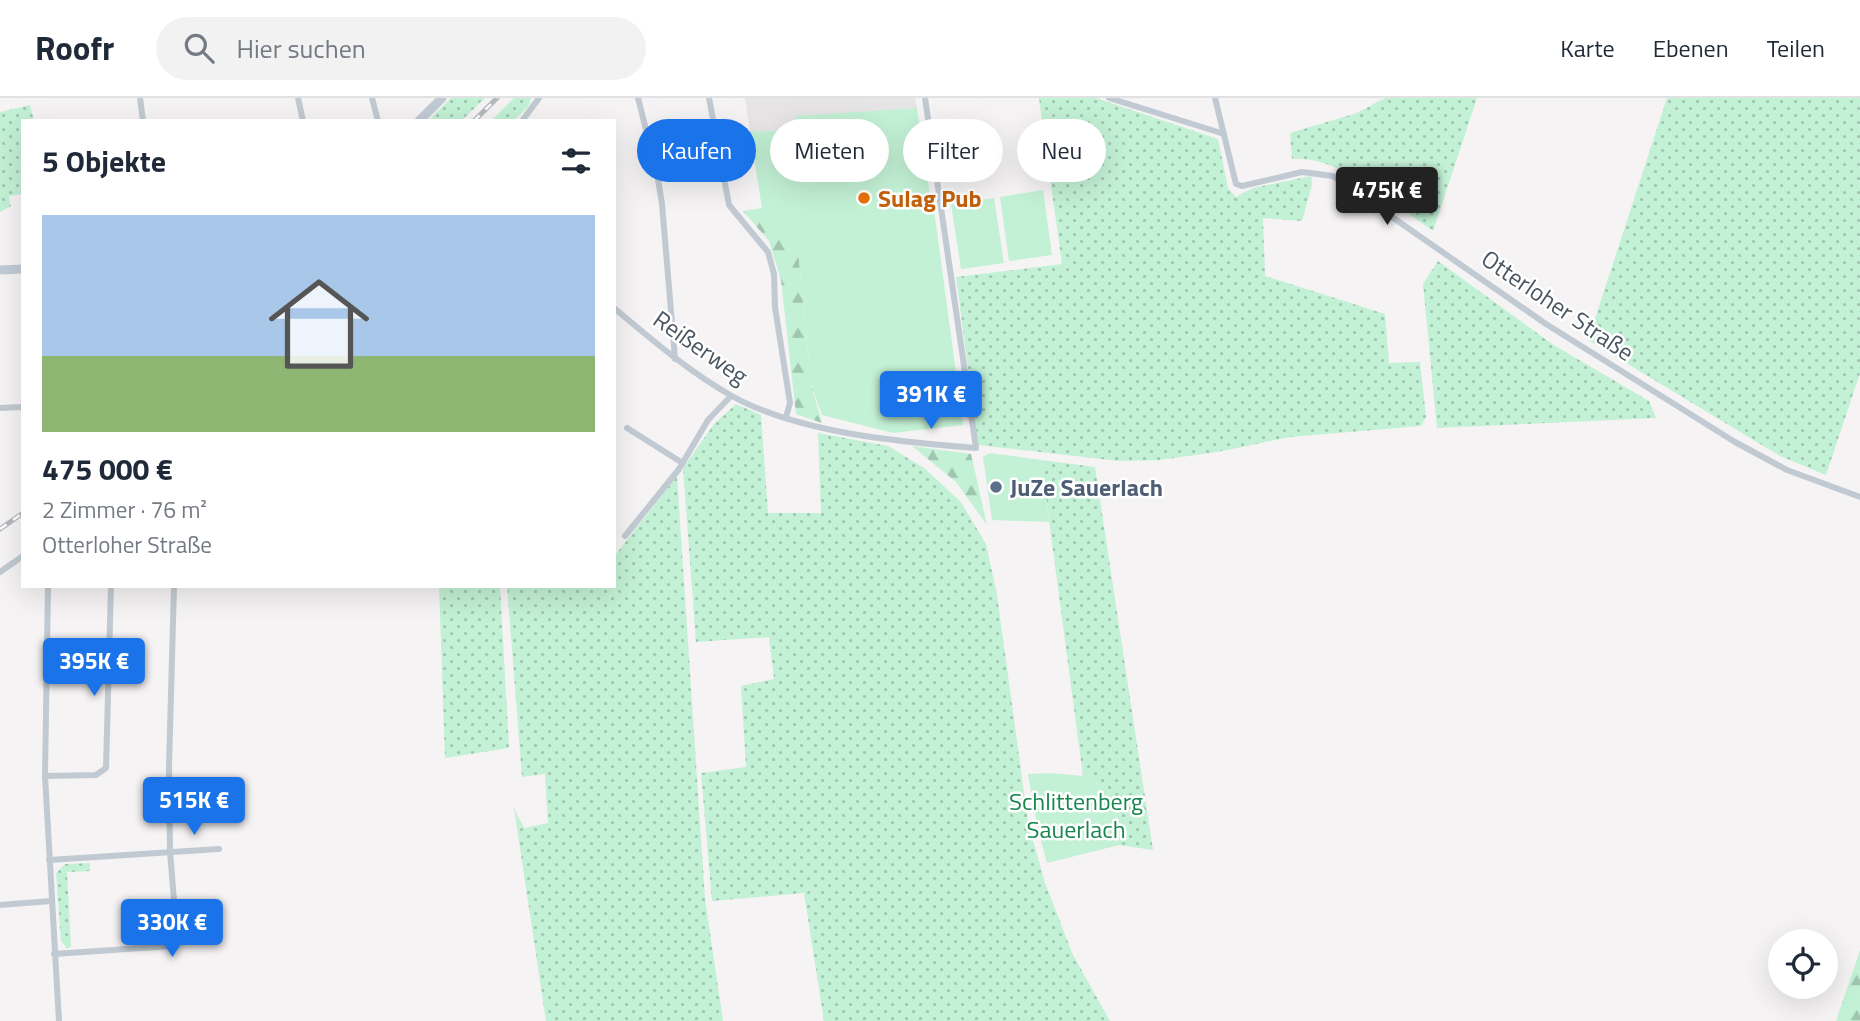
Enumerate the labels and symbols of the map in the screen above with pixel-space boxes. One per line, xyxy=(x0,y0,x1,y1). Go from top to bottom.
pin: 475K € xyxy=(1330,167,1444,227)
place label: Sulag Pub xyxy=(878,180,982,216)
marker: Sulag Pub xyxy=(856,190,872,206)
street label: Otterloher Straße xyxy=(1474,240,1642,370)
street label: Reißerweg xyxy=(646,301,756,393)
pin: 391K € xyxy=(874,372,988,431)
place label: JuZe Sauerlach xyxy=(1010,469,1163,505)
marker: JuZe Sauerlach xyxy=(988,479,1004,495)
pin: 395K € xyxy=(37,638,151,698)
pin: 515K € xyxy=(137,778,251,837)
park label: Schlittenberg Sauerlach xyxy=(1009,783,1143,847)
pin: 330K € xyxy=(115,900,229,959)

